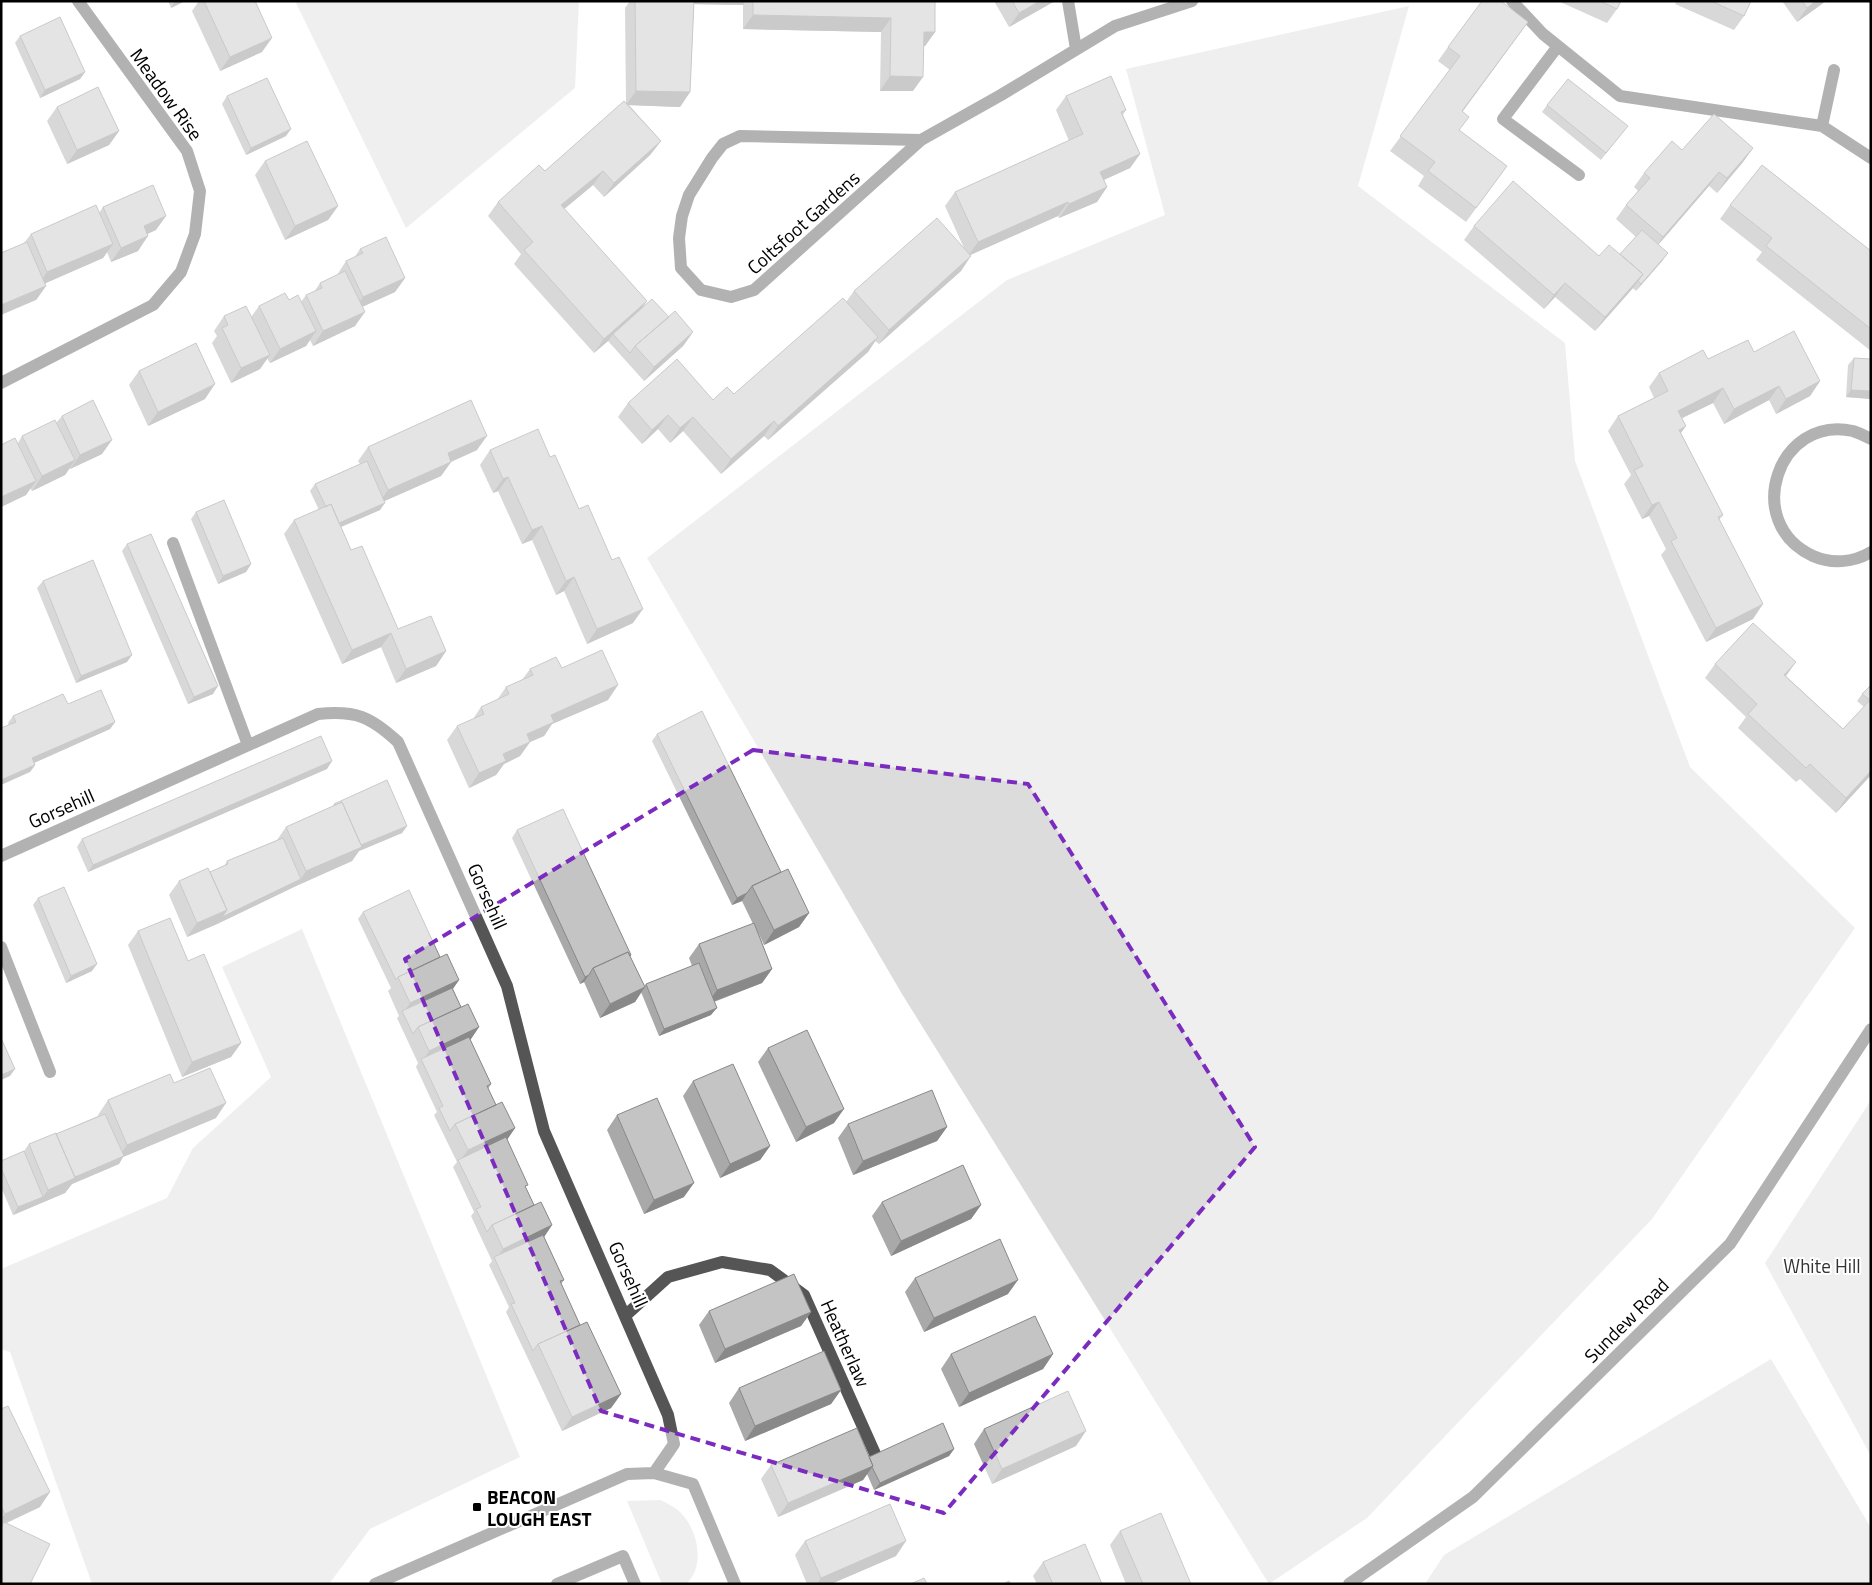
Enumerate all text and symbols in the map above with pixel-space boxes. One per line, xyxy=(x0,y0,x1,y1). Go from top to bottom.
street label: Meadow Rise xyxy=(124,42,210,146)
street label: Coltsfoot Gardens xyxy=(740,163,866,281)
street label: Gorsehill xyxy=(23,781,99,835)
street label: Gorsehill xyxy=(461,858,515,934)
street label: Gorsehill xyxy=(602,1236,656,1312)
park label: White Hill xyxy=(1783,1251,1861,1280)
street label: Sundew Road xyxy=(1577,1271,1675,1369)
street label: Heatherlaw xyxy=(814,1294,878,1392)
place label: BEACON LOUGH EAST xyxy=(487,1482,591,1533)
marker: BEACON LOUGH EAST xyxy=(471,1501,483,1513)

